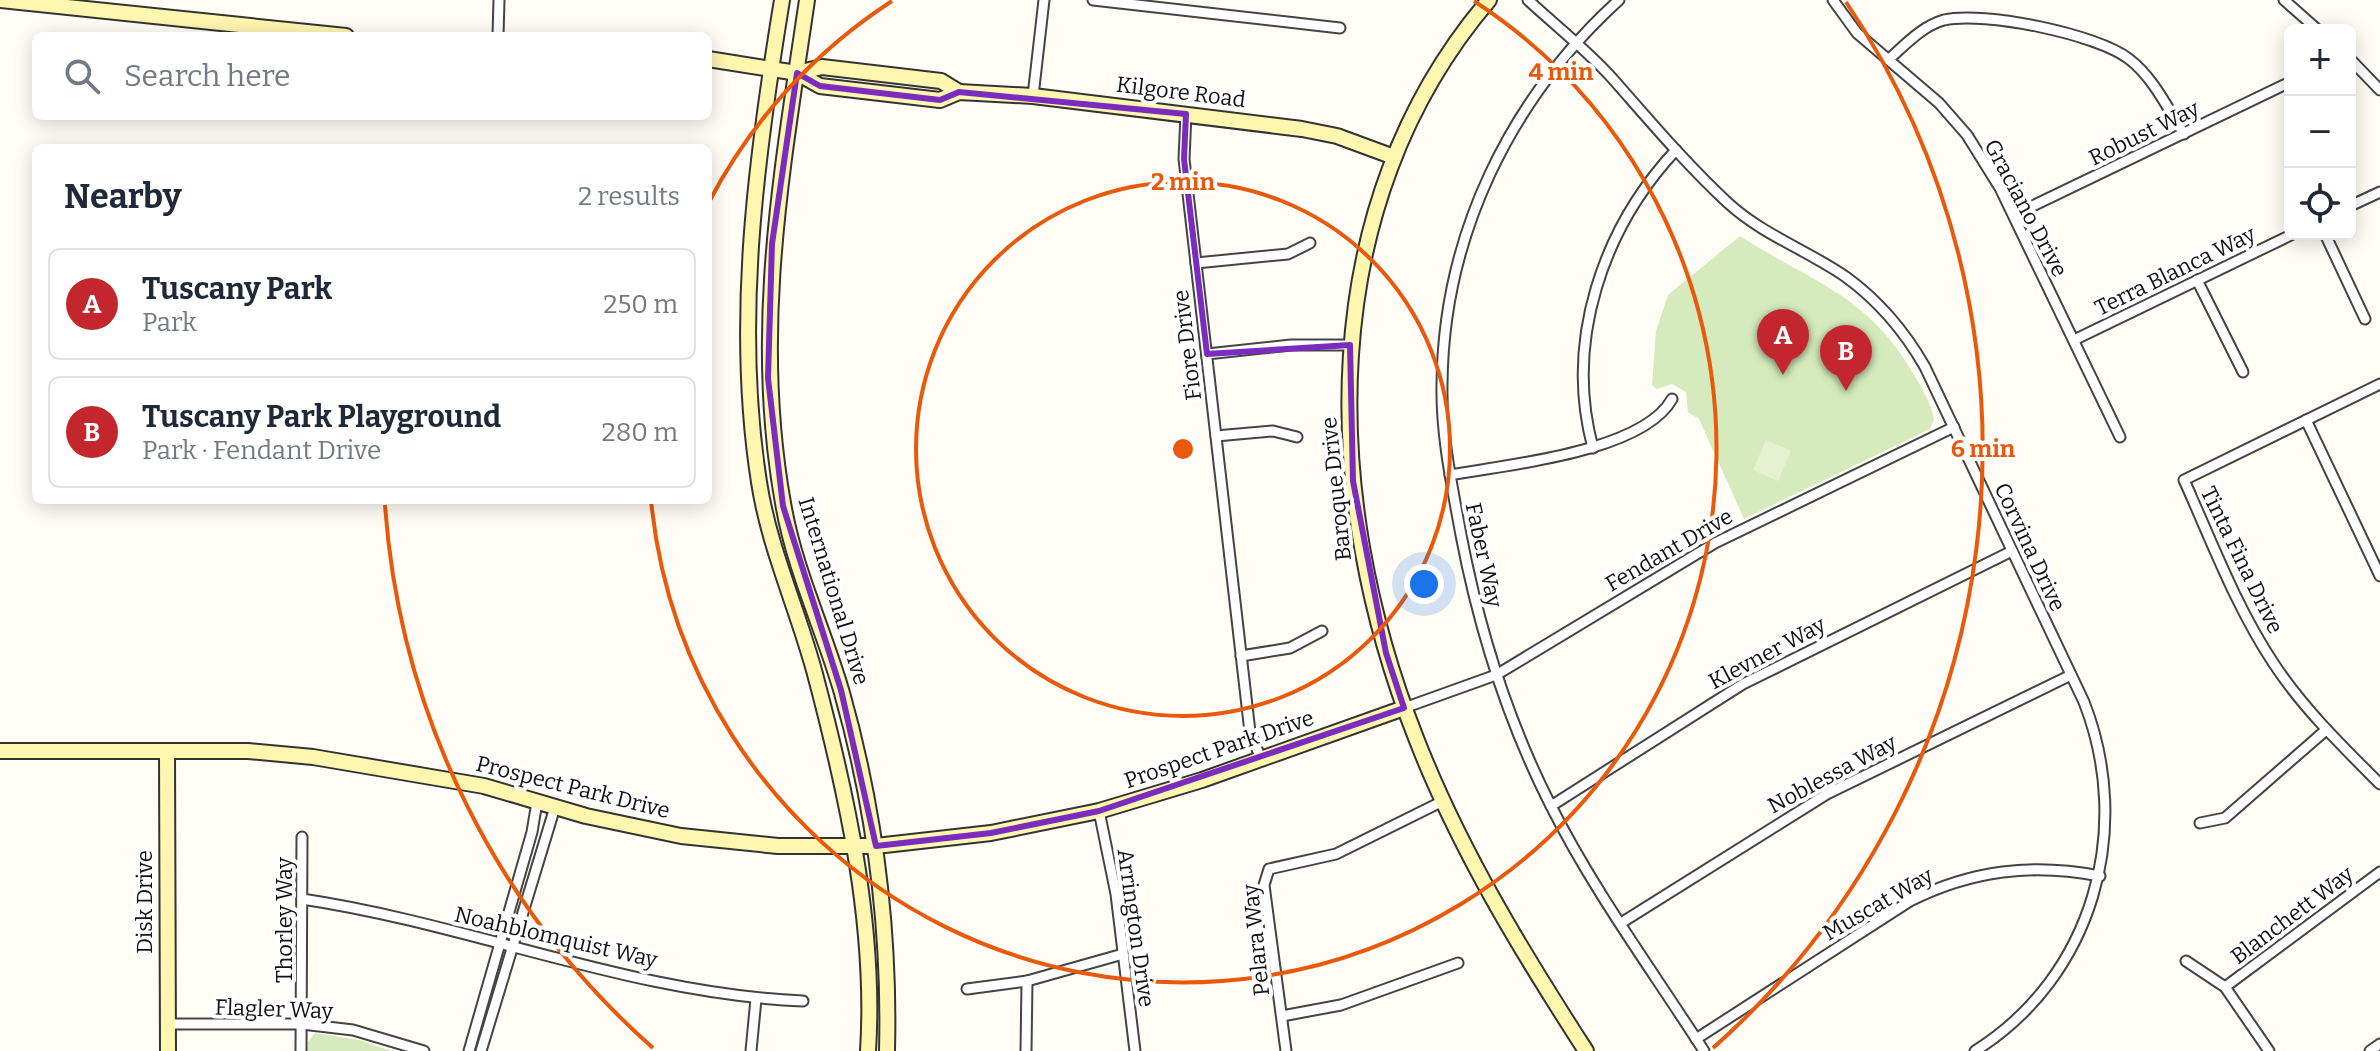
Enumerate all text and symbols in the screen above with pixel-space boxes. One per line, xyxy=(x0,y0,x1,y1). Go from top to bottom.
map controls xyxy=(2284,24,2356,240)
button: + xyxy=(2284,24,2356,96)
search box xyxy=(32,32,712,120)
icon: search xyxy=(60,54,104,98)
text: Search here xyxy=(124,58,291,94)
text: 4 min xyxy=(1529,58,1594,86)
street label: Kilgore Road xyxy=(1115,71,1247,113)
street label: Robust Way xyxy=(2084,94,2204,171)
button: − xyxy=(2284,96,2356,168)
street label: Graciano Drive xyxy=(1978,135,2074,281)
text: 2 min xyxy=(1151,168,1215,196)
button: locate xyxy=(2284,168,2356,240)
text: Nearby xyxy=(64,176,182,217)
text: 2 results xyxy=(578,181,680,212)
street label: Terra Blanca Way xyxy=(2090,220,2260,322)
text: Tuscany Park xyxy=(142,271,332,307)
street label: Fiore Drive xyxy=(1167,288,1207,402)
text: A xyxy=(83,289,101,320)
text: 250 m xyxy=(603,289,678,320)
text: Park xyxy=(142,307,197,338)
pin: A xyxy=(1757,309,1809,375)
pin: B xyxy=(1820,325,1872,391)
text: Tuscany Park Playground xyxy=(142,399,501,435)
street label: Baroque Drive xyxy=(1315,416,1357,562)
text: B xyxy=(84,417,100,448)
text: 280 m xyxy=(602,417,678,448)
text: Park · Fendant Drive xyxy=(142,435,381,466)
centre of rings xyxy=(1169,435,1197,463)
text: 6 min xyxy=(1951,435,2016,463)
street label: Corvina Drive xyxy=(1988,478,2072,616)
street label: Tinta Fina Drive xyxy=(2195,482,2289,638)
street label: International Drive xyxy=(793,494,875,688)
street label: Faber Way xyxy=(1460,500,1508,610)
street label: Fendant Drive xyxy=(1600,503,1738,597)
your location xyxy=(1404,564,1444,604)
street label: Klevner Way xyxy=(1704,611,1830,695)
street label: Prospect Park Drive xyxy=(1121,704,1317,794)
street label: Noblessa Way xyxy=(1763,729,1901,819)
street label: Prospect Park Drive xyxy=(473,750,673,824)
street label: Arrington Drive xyxy=(1112,847,1160,1009)
street label: Disk Drive xyxy=(131,850,158,954)
street label: Thorley Way xyxy=(271,857,298,983)
street label: Blanchett Way xyxy=(2225,860,2359,970)
street label: Muscat Way xyxy=(1818,861,1938,946)
street label: Pelara Way xyxy=(1237,883,1275,997)
street label: Noahblomquist Way xyxy=(452,900,661,974)
street label: Flagler Way xyxy=(214,993,334,1025)

